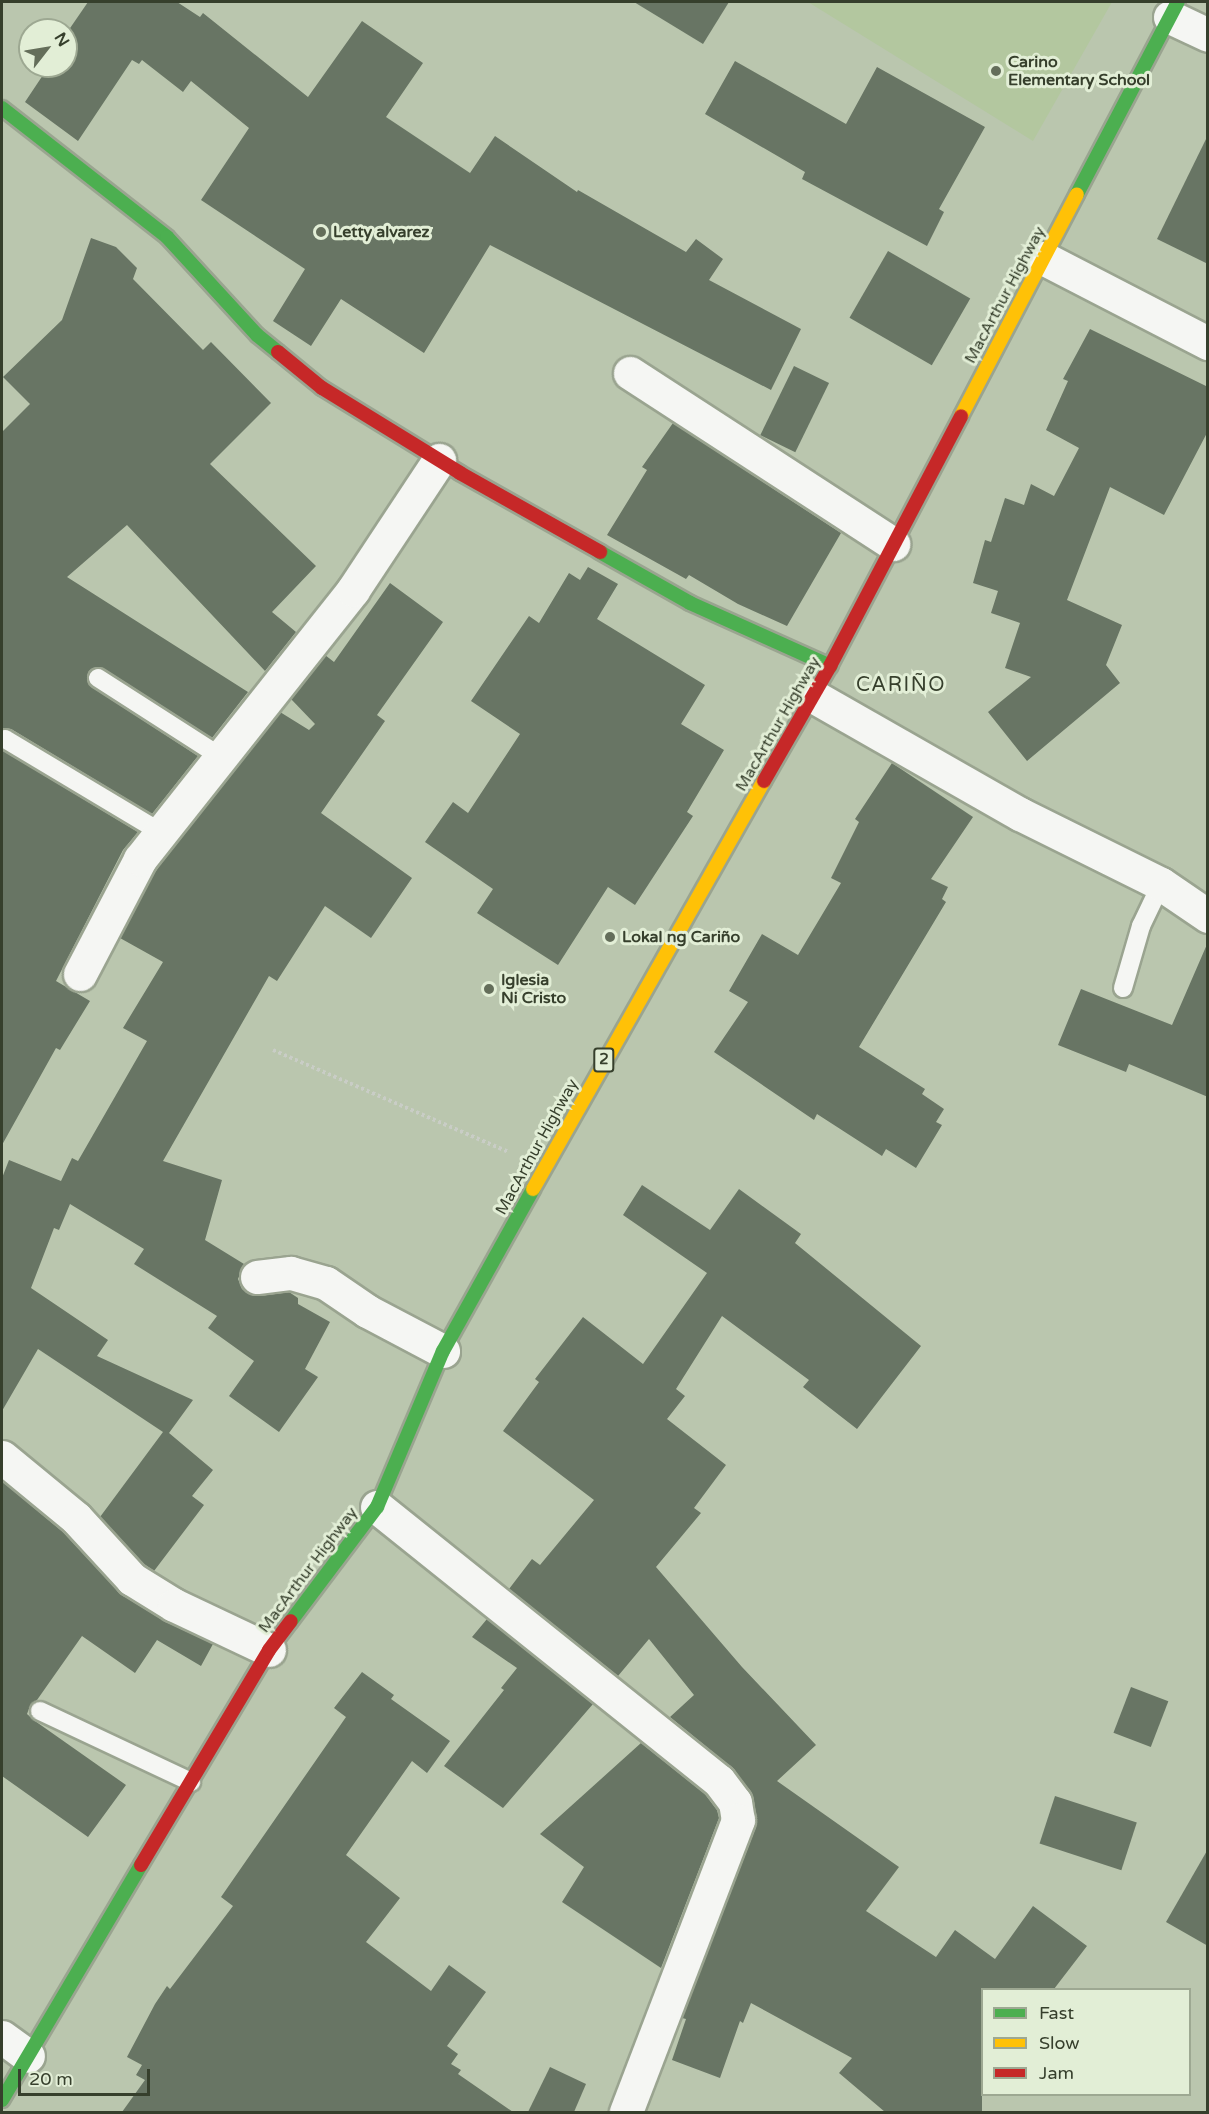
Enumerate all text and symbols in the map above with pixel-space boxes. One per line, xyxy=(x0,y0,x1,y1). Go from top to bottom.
north arrow xyxy=(18,18,78,78)
text: N xyxy=(50,29,74,50)
place label: Carino Elementary School xyxy=(1008,52,1150,90)
marker: Carino Elementary School xyxy=(989,64,1003,78)
place label: Letty alvarez xyxy=(333,222,429,242)
street label: MacArthur Highway xyxy=(961,223,1049,367)
marker: Letty alvarez xyxy=(314,225,328,239)
street label: MacArthur Highway xyxy=(732,653,824,795)
district label: CARIÑO xyxy=(856,673,946,697)
place label: Lokal ng Cariño xyxy=(622,927,740,947)
marker: Lokal ng Cariño xyxy=(603,930,617,944)
place label: Iglesia Ni Cristo xyxy=(501,970,566,1008)
marker: Iglesia Ni Cristo xyxy=(482,982,496,996)
road number: 2 xyxy=(592,1048,616,1072)
street label: MacArthur Highway xyxy=(492,1076,582,1218)
street label: MacArthur Highway xyxy=(254,1503,362,1637)
legend xyxy=(981,1988,1191,2096)
text: Fast xyxy=(1039,2002,1074,2024)
text: Slow xyxy=(1039,2032,1080,2054)
scale bar xyxy=(21,2057,153,2095)
text: Jam xyxy=(1039,2062,1074,2084)
text: 20 m xyxy=(29,2068,73,2090)

